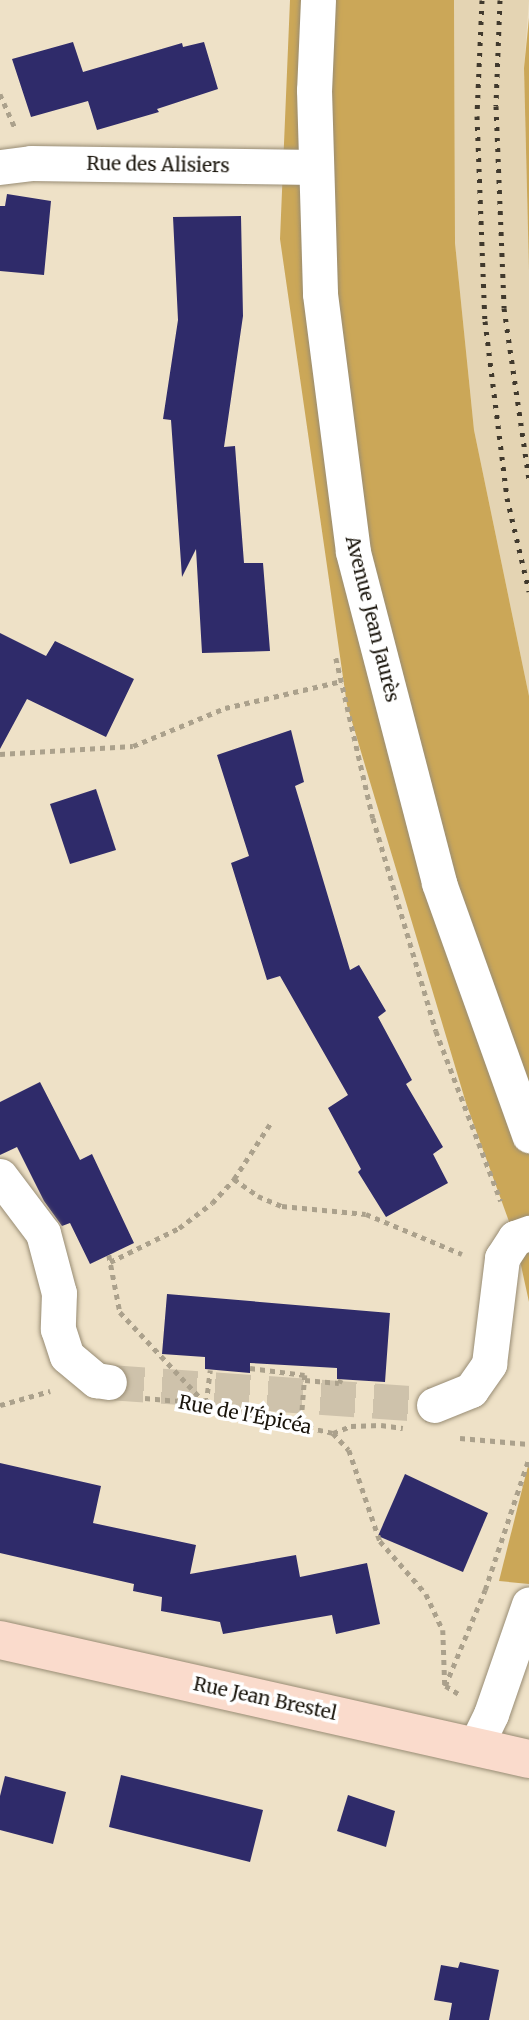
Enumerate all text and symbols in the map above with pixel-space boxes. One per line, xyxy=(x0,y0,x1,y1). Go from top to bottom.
street label: Rue des Alisiers xyxy=(86,152,230,178)
street label: Avenue Jean Jaurès xyxy=(340,534,404,704)
street label: Rue de l'Épicéa xyxy=(177,1391,313,1439)
street label: Rue Jean Brestel xyxy=(191,1673,339,1725)

